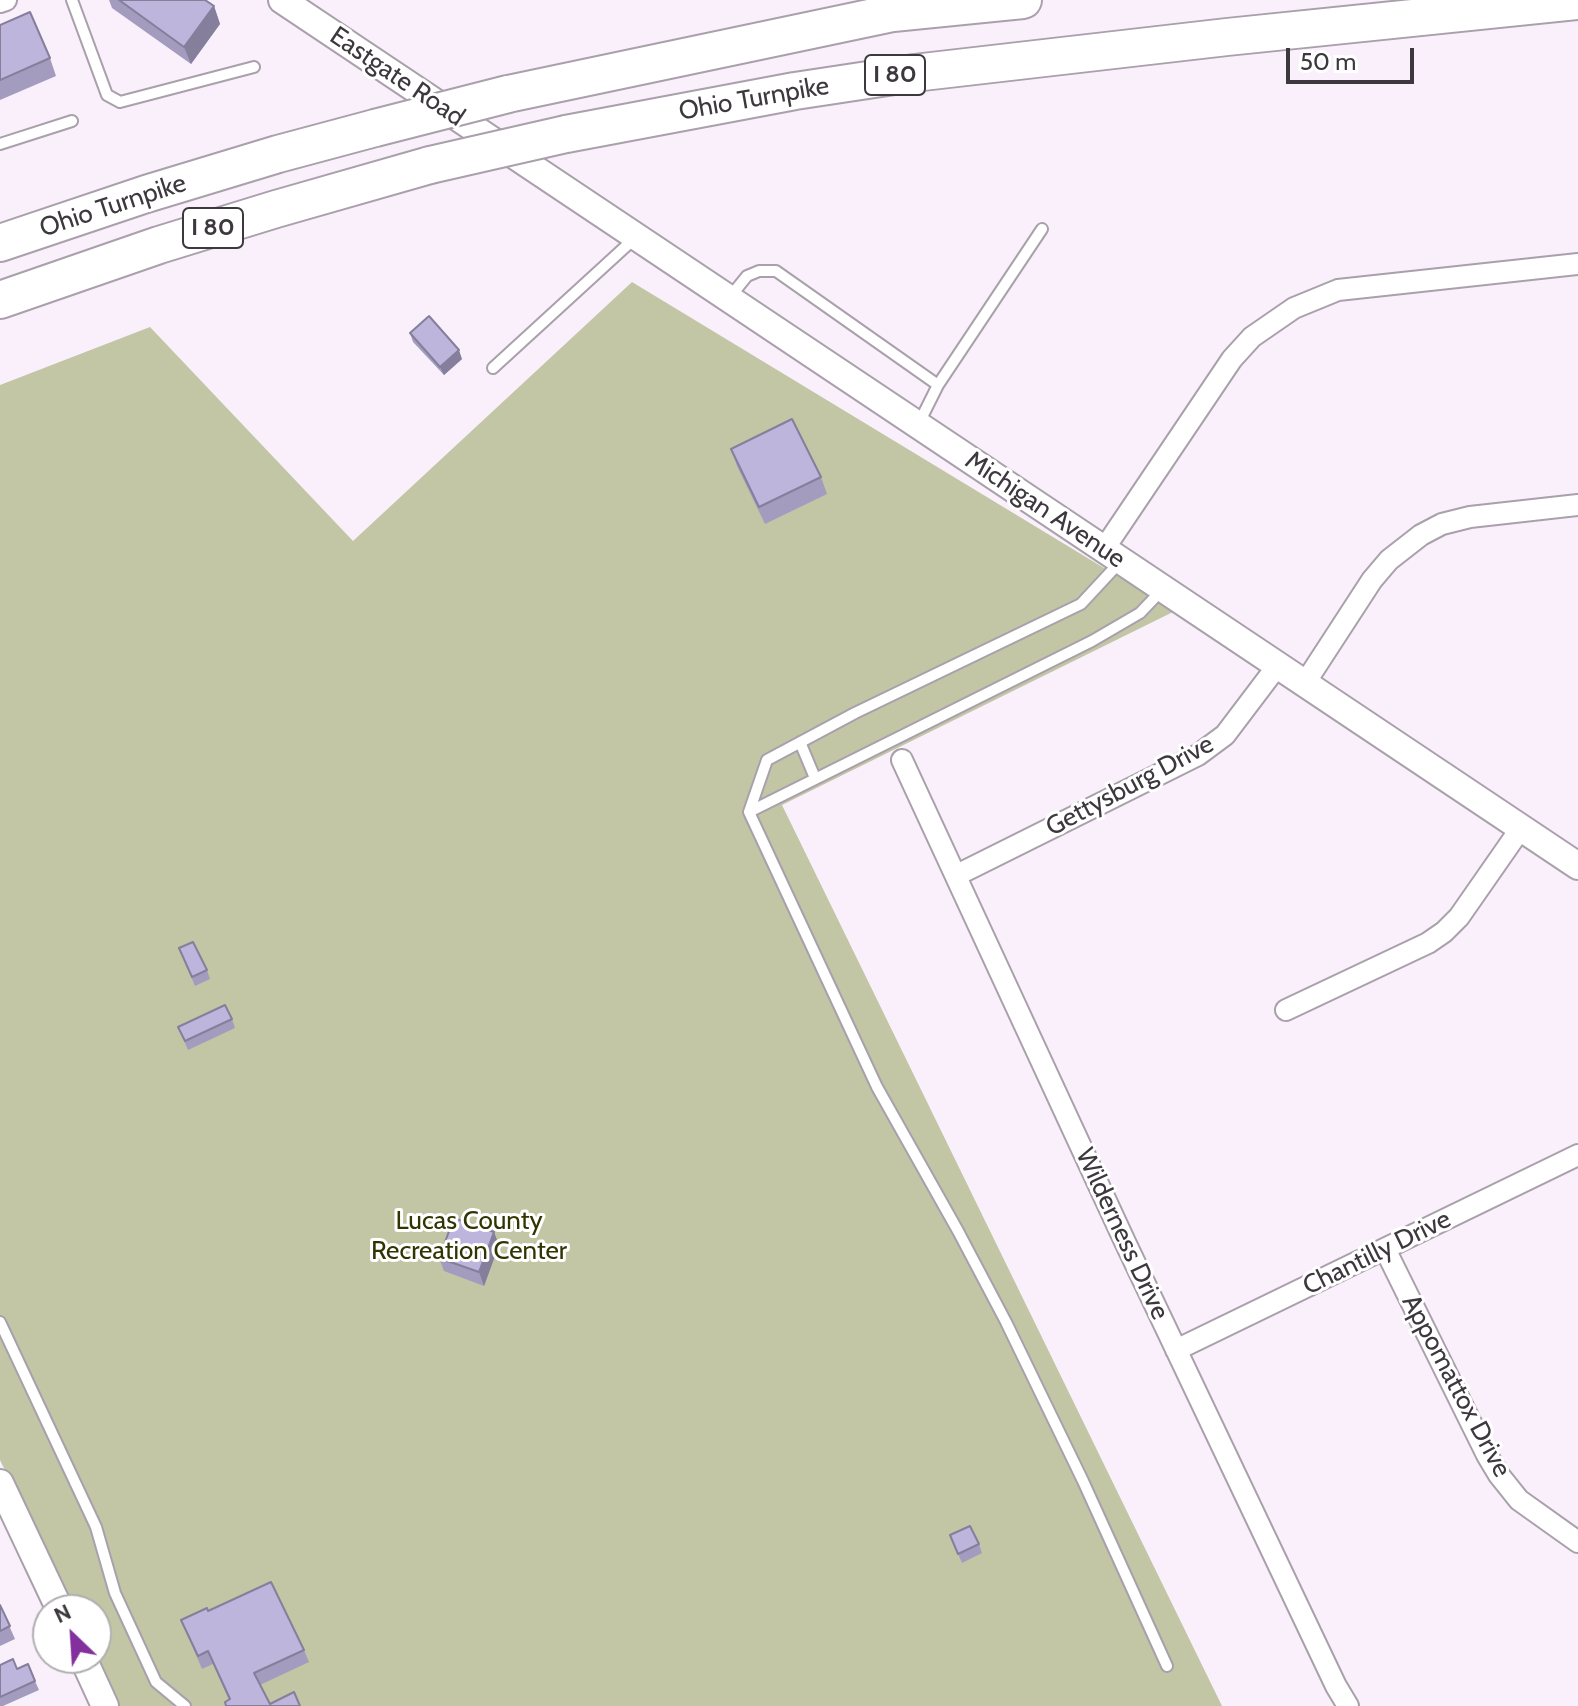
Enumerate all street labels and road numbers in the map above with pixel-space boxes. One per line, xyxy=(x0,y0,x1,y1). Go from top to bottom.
street label: Eastgate Road xyxy=(324,21,470,133)
road number: I 80 xyxy=(865,55,925,95)
street label: Ohio Turnpike xyxy=(676,70,832,128)
street label: Ohio Turnpike xyxy=(36,168,190,244)
road number: I 80 xyxy=(183,208,243,248)
street label: Michigan Avenue xyxy=(959,445,1131,575)
street label: Gettysburg Drive xyxy=(1041,729,1219,843)
street label: Wilderness Drive xyxy=(1069,1143,1175,1325)
street label: Chantilly Drive xyxy=(1298,1204,1456,1302)
street label: Appomattox Drive xyxy=(1395,1289,1517,1483)

